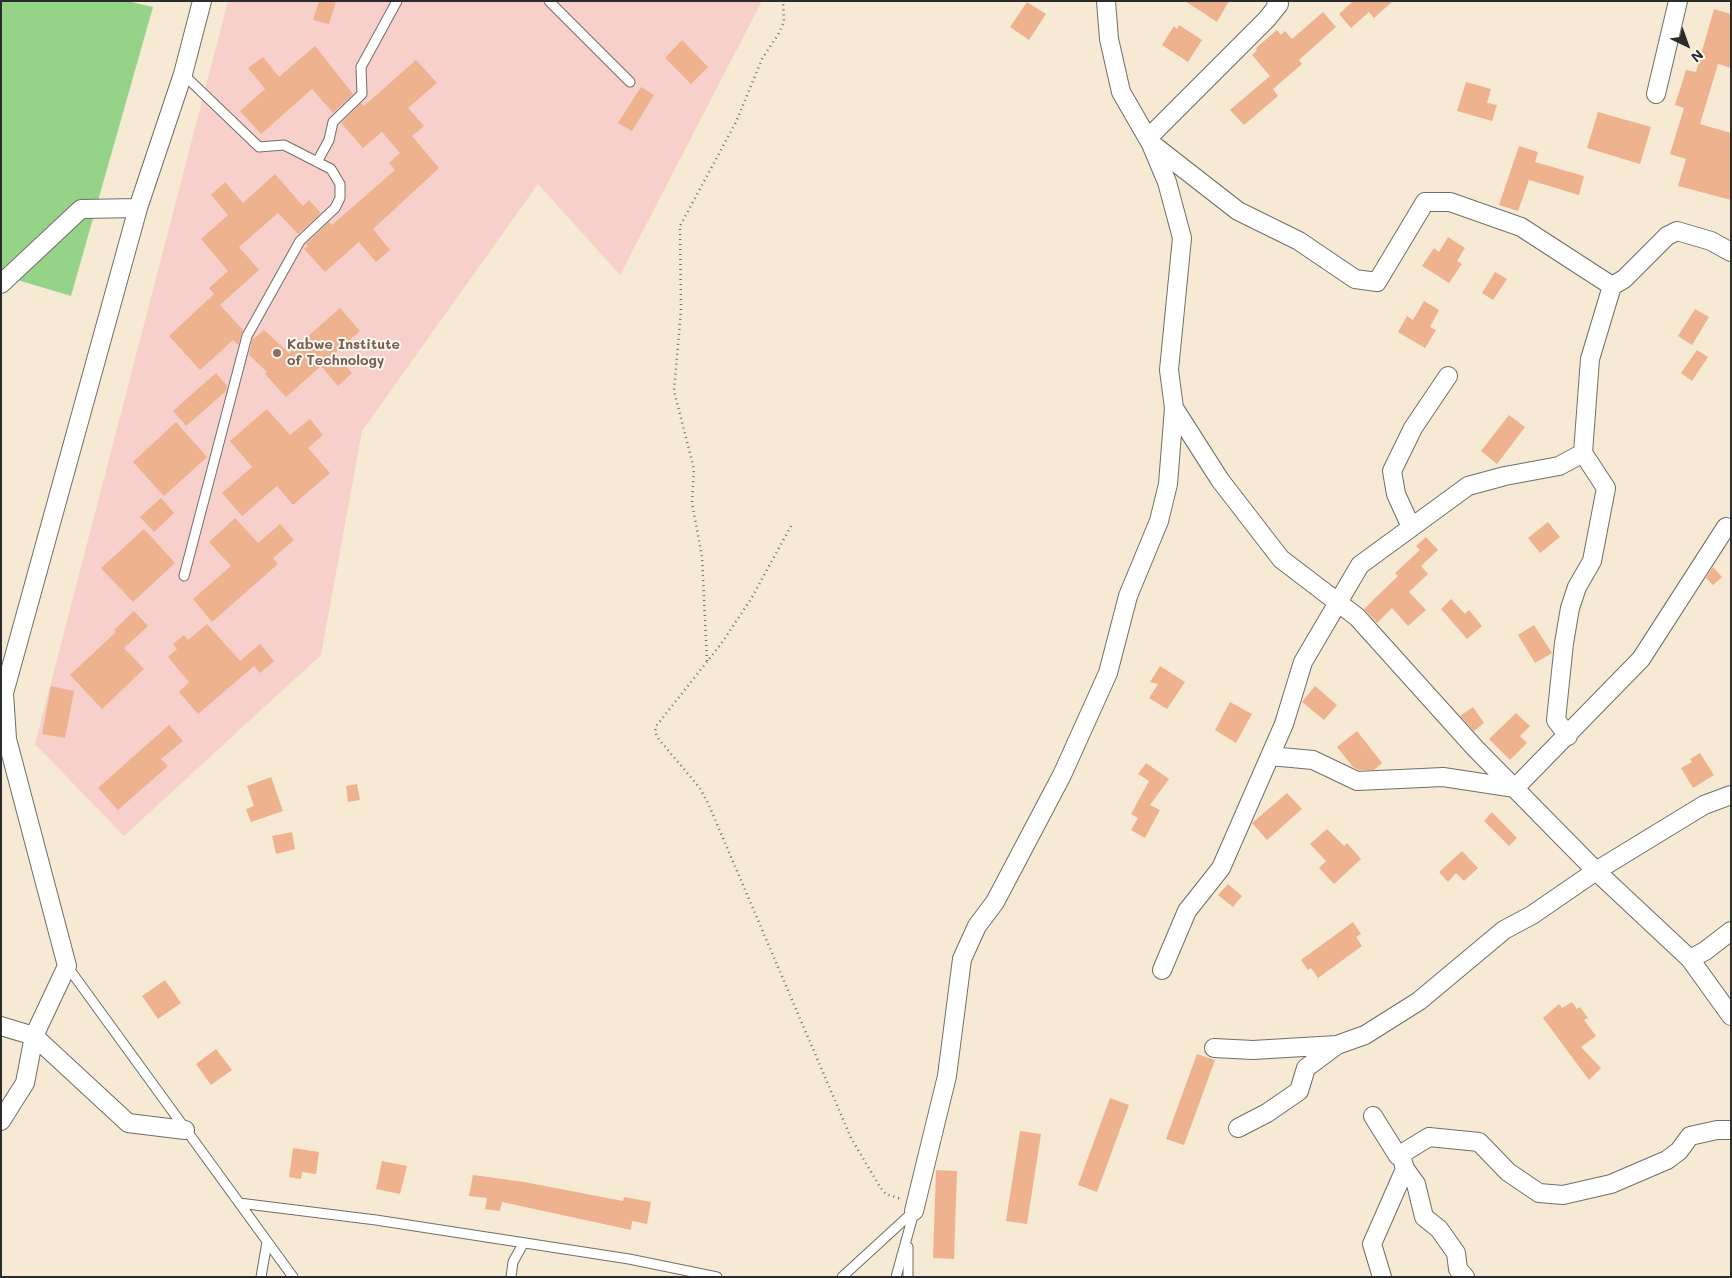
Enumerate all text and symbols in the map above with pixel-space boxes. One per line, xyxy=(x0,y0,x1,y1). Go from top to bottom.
north arrow xyxy=(1662,20,1712,70)
text: N xyxy=(1687,46,1708,67)
place label: Kabwe Institute of Technology xyxy=(287,337,400,370)
marker: Kabwe Institute of Technology xyxy=(271,347,283,359)

